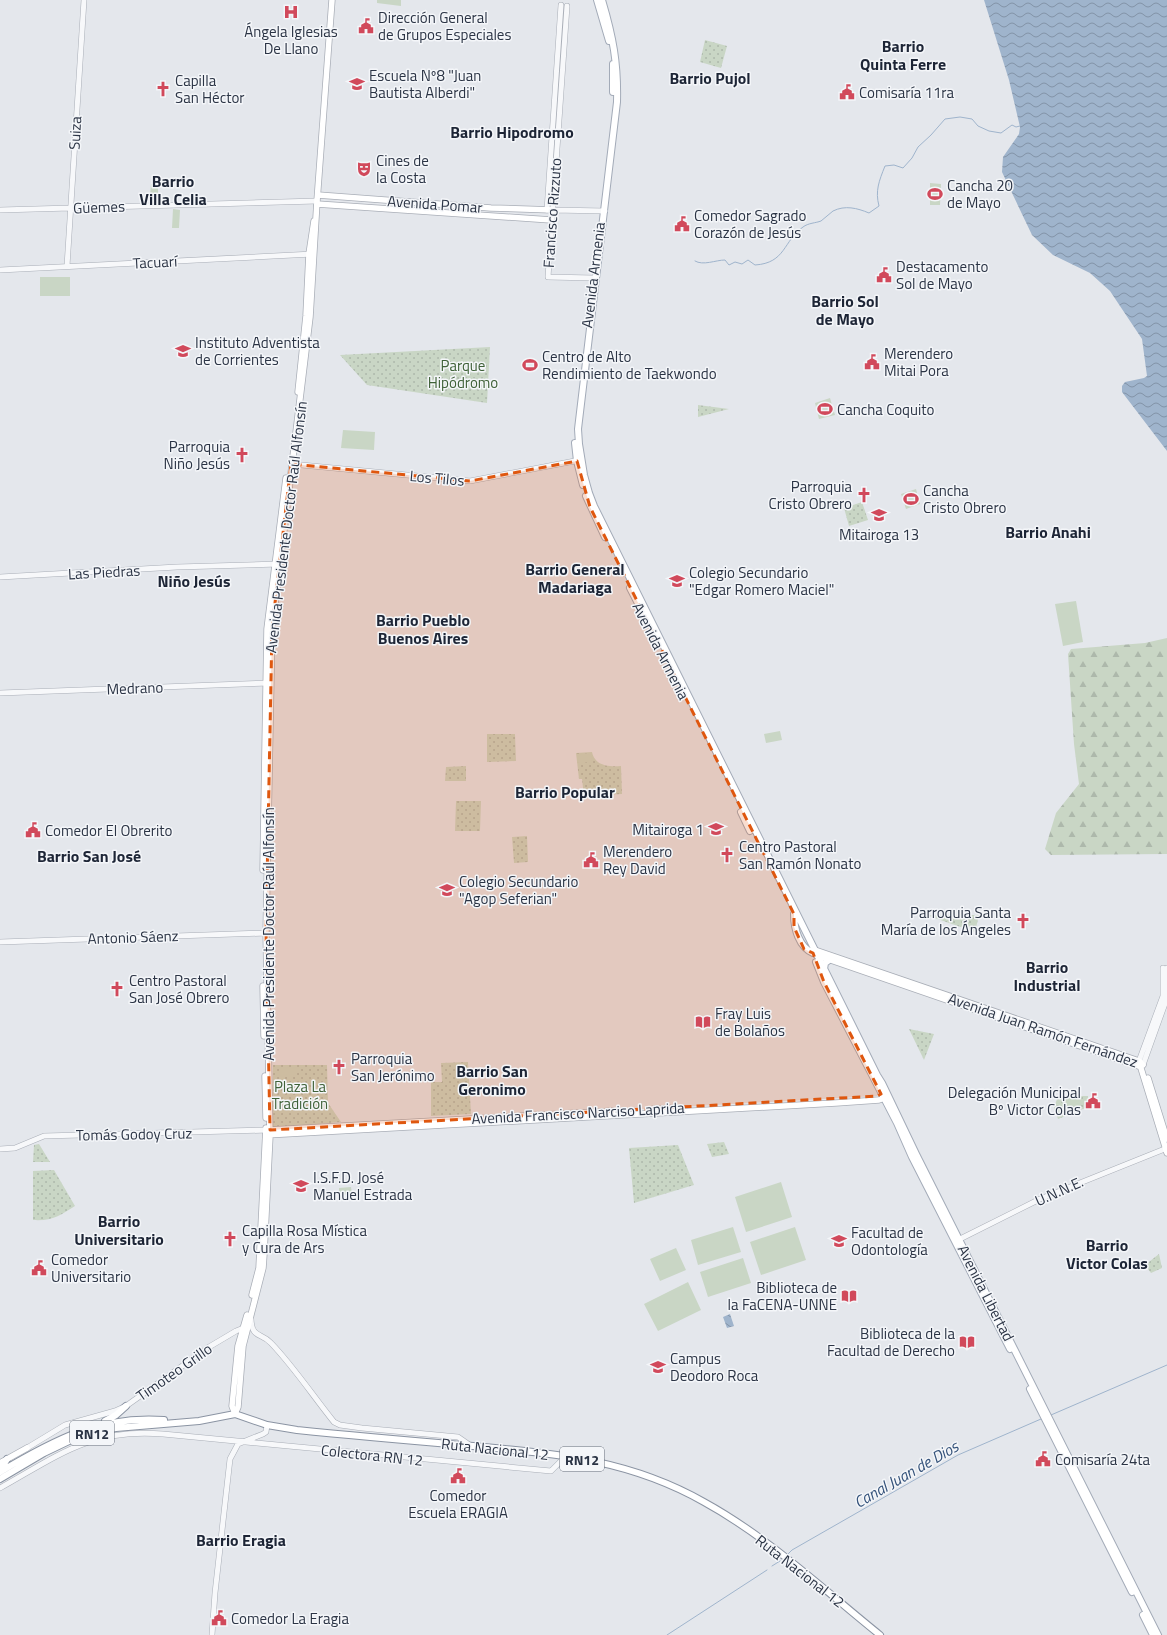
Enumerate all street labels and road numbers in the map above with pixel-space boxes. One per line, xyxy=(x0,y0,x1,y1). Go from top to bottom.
street label: Suiza xyxy=(63,115,87,150)
street label: Francisco Rizzuto xyxy=(537,157,567,269)
street label: Avenida Pomar xyxy=(387,189,483,219)
street label: Güemes xyxy=(73,195,125,219)
street label: Avenida Armenia xyxy=(575,220,611,329)
street label: Tacuarí xyxy=(132,249,180,275)
street label: Avenida Presidente Doctor Raúl Alfonsín xyxy=(259,400,313,654)
street label: Los Tilos xyxy=(409,464,465,492)
street label: Las Piedras xyxy=(67,559,141,585)
street label: Avenida Armenia xyxy=(627,598,696,704)
street label: Medrano xyxy=(106,676,164,700)
street label: Avenida Presidente Doctor Raúl Alfonsín xyxy=(257,807,280,1061)
street label: Antonio Sáenz xyxy=(87,924,179,950)
street label: Avenida Juan Ramón Fernández xyxy=(945,987,1141,1073)
street label: Avenida Francisco Narciso Laprida xyxy=(471,1096,686,1130)
street label: Tomás Godoy Cruz xyxy=(76,1121,192,1147)
street label: U.N.N.E. xyxy=(1031,1170,1087,1212)
street label: Avenida Libertad xyxy=(952,1241,1020,1345)
street label: Timoteo Grillo xyxy=(131,1337,217,1407)
road number: RN12 xyxy=(70,1421,114,1445)
street label: Ruta Nacional 12 xyxy=(440,1432,550,1466)
street label: Colectora RN 12 xyxy=(320,1438,424,1472)
road number: RN12 xyxy=(560,1447,604,1471)
street label: Ruta Nacional 12 xyxy=(750,1529,850,1613)

